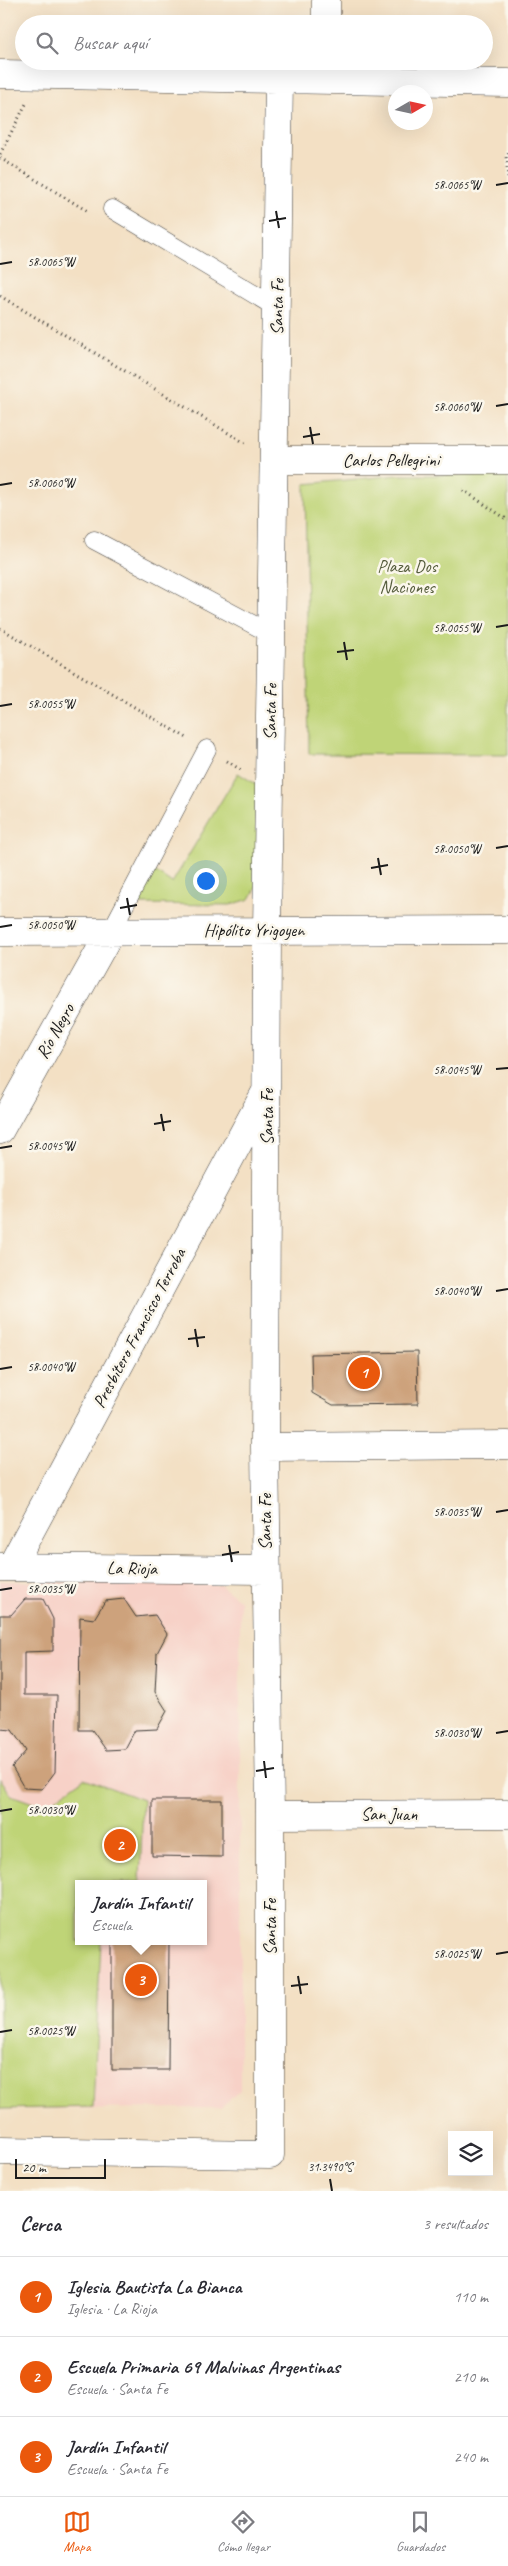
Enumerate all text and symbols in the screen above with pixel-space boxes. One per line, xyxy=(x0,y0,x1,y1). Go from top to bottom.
search box xyxy=(15,15,493,70)
icon: search xyxy=(33,29,61,57)
text: Buscar aquí xyxy=(73,31,147,55)
north arrow xyxy=(388,85,433,130)
text: 58.0065°W xyxy=(434,177,483,193)
text: 58.0065°W xyxy=(28,254,77,270)
street label: Santa Fe xyxy=(266,278,289,335)
text: 58.0060°W xyxy=(434,399,483,415)
street label: Carlos Pellegrini xyxy=(343,449,442,471)
text: 58.0060°W xyxy=(28,475,77,491)
park label: Plaza Dos Naciones xyxy=(377,555,439,598)
text: 58.0055°W xyxy=(434,620,483,636)
street label: Santa Fe xyxy=(259,683,282,740)
text: 58.0055°W xyxy=(28,696,77,712)
text: 58.0050°W xyxy=(434,841,483,857)
your location xyxy=(193,868,219,894)
text: 58.0050°W xyxy=(28,917,77,933)
street label: Hipólito Yrigoyen xyxy=(204,919,305,941)
street label: Río Negro xyxy=(31,998,80,1062)
text: 58.0045°W xyxy=(434,1062,483,1078)
street label: Santa Fe xyxy=(256,1088,278,1145)
text: 58.0045°W xyxy=(28,1138,77,1154)
street label: Presbítero Francisco Terroba xyxy=(88,1243,191,1412)
text: 58.0040°W xyxy=(434,1283,483,1299)
pin: 1 xyxy=(348,1354,380,1392)
text: 58.0040°W xyxy=(28,1359,77,1375)
street label: Santa Fe xyxy=(254,1493,276,1550)
text: 58.0035°W xyxy=(434,1504,483,1520)
street label: La Rioja xyxy=(107,1557,158,1579)
text: 58.0035°W xyxy=(28,1581,77,1597)
text: 58.0030°W xyxy=(434,1725,483,1741)
text: 58.0030°W xyxy=(28,1802,77,1818)
street label: San Juan xyxy=(361,1803,418,1825)
pin: 2 xyxy=(104,1826,136,1864)
popup xyxy=(75,1880,207,1945)
text: Jardín Infantil xyxy=(92,1891,190,1915)
street label: Santa Fe xyxy=(259,1898,281,1955)
text: Escuela xyxy=(92,1915,132,1935)
text: 58.0025°W xyxy=(434,1946,483,1962)
pin: 3 xyxy=(125,1961,157,1999)
text: 58.0025°W xyxy=(28,2023,77,2039)
map controls xyxy=(448,2131,493,2176)
button: layers xyxy=(448,2131,493,2176)
scale bar xyxy=(15,2156,106,2179)
text: 20 m xyxy=(22,2159,46,2176)
text: 31.3490°S xyxy=(308,2159,354,2175)
text: Cerca xyxy=(20,2211,61,2237)
text: 3 resultados xyxy=(423,2214,488,2234)
text: Iglesia Bautista La Bianca xyxy=(67,2275,242,2299)
text: 1 xyxy=(32,2287,40,2307)
text: 110 m xyxy=(454,2287,488,2307)
text: Iglesia · La Rioja xyxy=(67,2299,157,2319)
text: Escuela Primaria 69 Malvinas Argentinas xyxy=(67,2355,340,2379)
text: 2 xyxy=(32,2367,40,2387)
text: 210 m xyxy=(454,2367,488,2387)
text: Escuela · Santa Fe xyxy=(67,2379,168,2399)
text: Jardín Infantil xyxy=(67,2435,165,2459)
text: 3 xyxy=(32,2447,40,2467)
text: 240 m xyxy=(454,2447,488,2467)
text: Escuela · Santa Fe xyxy=(67,2459,168,2479)
tab: Mapa xyxy=(63,2508,91,2555)
tab: Cómo llegar xyxy=(217,2508,270,2555)
tab: Guardados xyxy=(396,2508,445,2555)

